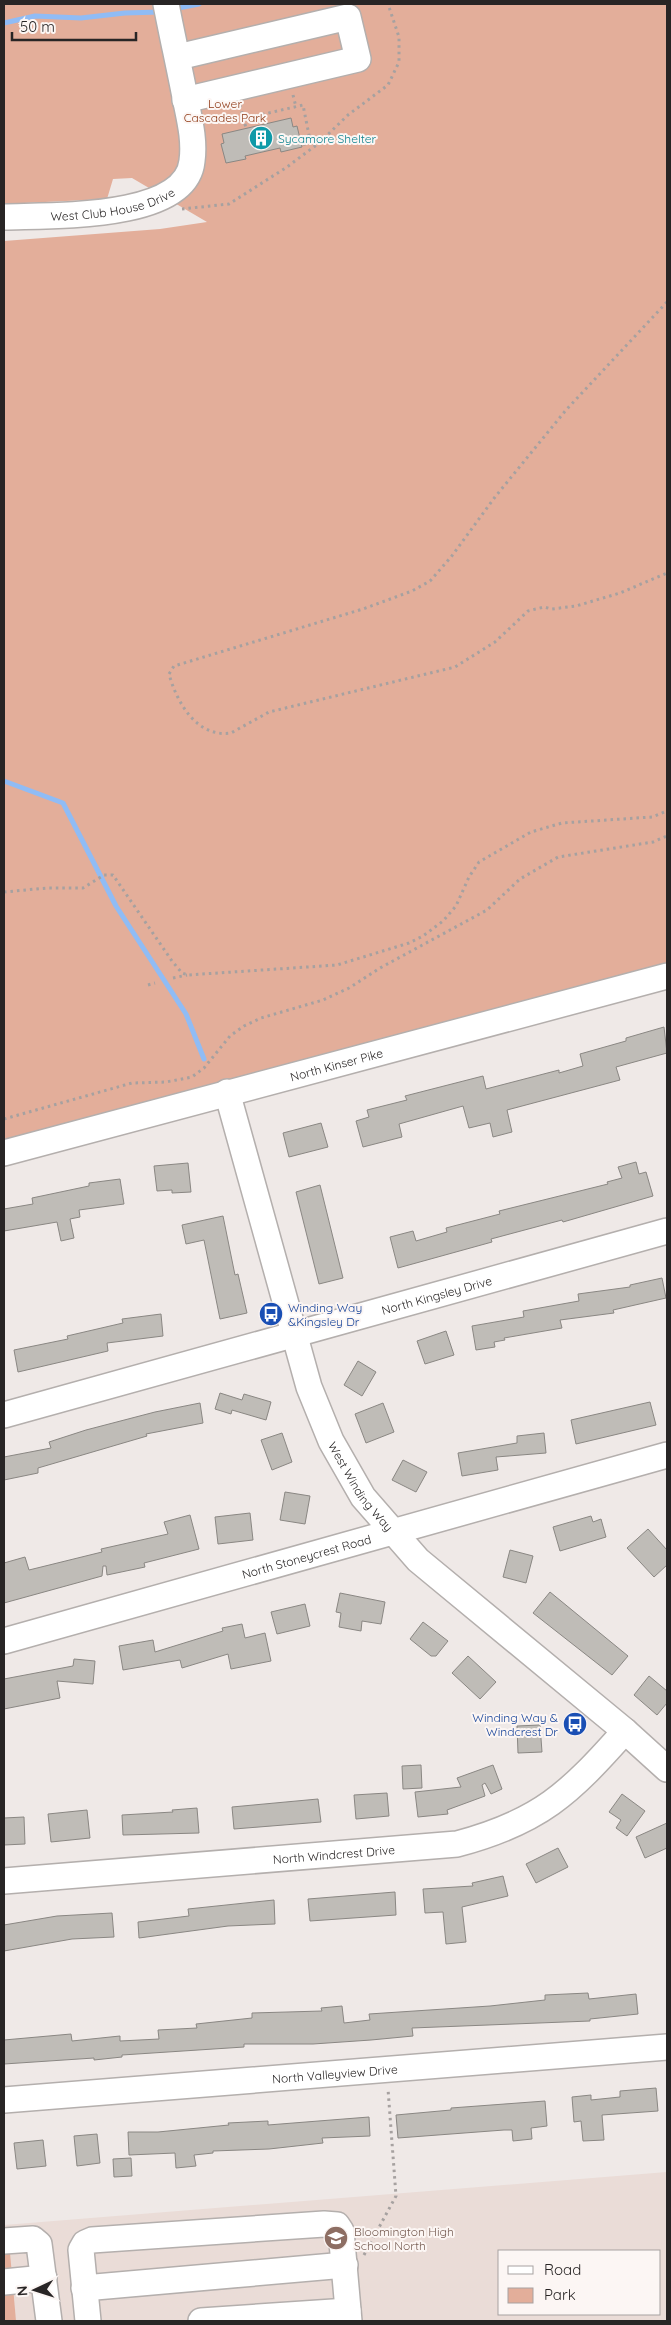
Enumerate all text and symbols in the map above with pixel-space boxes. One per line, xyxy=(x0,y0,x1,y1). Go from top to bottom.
scale bar xyxy=(12,10,136,42)
text: 50 m xyxy=(20,17,55,36)
park label: Lower Cascades Park xyxy=(184,96,266,125)
building icon: Sycamore Shelter xyxy=(248,125,274,151)
place label: Sycamore Shelter xyxy=(278,131,376,146)
street label: West Club House Drive xyxy=(50,184,178,223)
street label: North Kinser Pike xyxy=(288,1045,385,1084)
street label: North Kingsley Drive xyxy=(380,1272,494,1317)
place label: Winding Way &Kingsley Dr xyxy=(288,1300,362,1329)
bus stop icon: Winding Way &Kingsley Dr xyxy=(258,1301,284,1327)
street label: West Winding Way xyxy=(325,1439,397,1534)
street label: North Stoneycrest Road xyxy=(240,1531,373,1581)
place label: Winding Way & Windcrest Dr xyxy=(472,1710,558,1739)
bus stop icon: Winding Way & Windcrest Dr xyxy=(562,1711,588,1737)
street label: North Windcrest Drive xyxy=(272,1842,396,1867)
street label: North Valleyview Drive xyxy=(272,2061,398,2086)
place label: Bloomington High School North xyxy=(354,2224,454,2253)
school or university icon: Bloomington High School North xyxy=(323,2225,349,2251)
legend xyxy=(498,2250,661,2315)
text: Road xyxy=(544,2260,581,2279)
north arrow xyxy=(10,2265,60,2315)
text: N xyxy=(13,2285,31,2297)
text: Park xyxy=(544,2285,576,2304)

